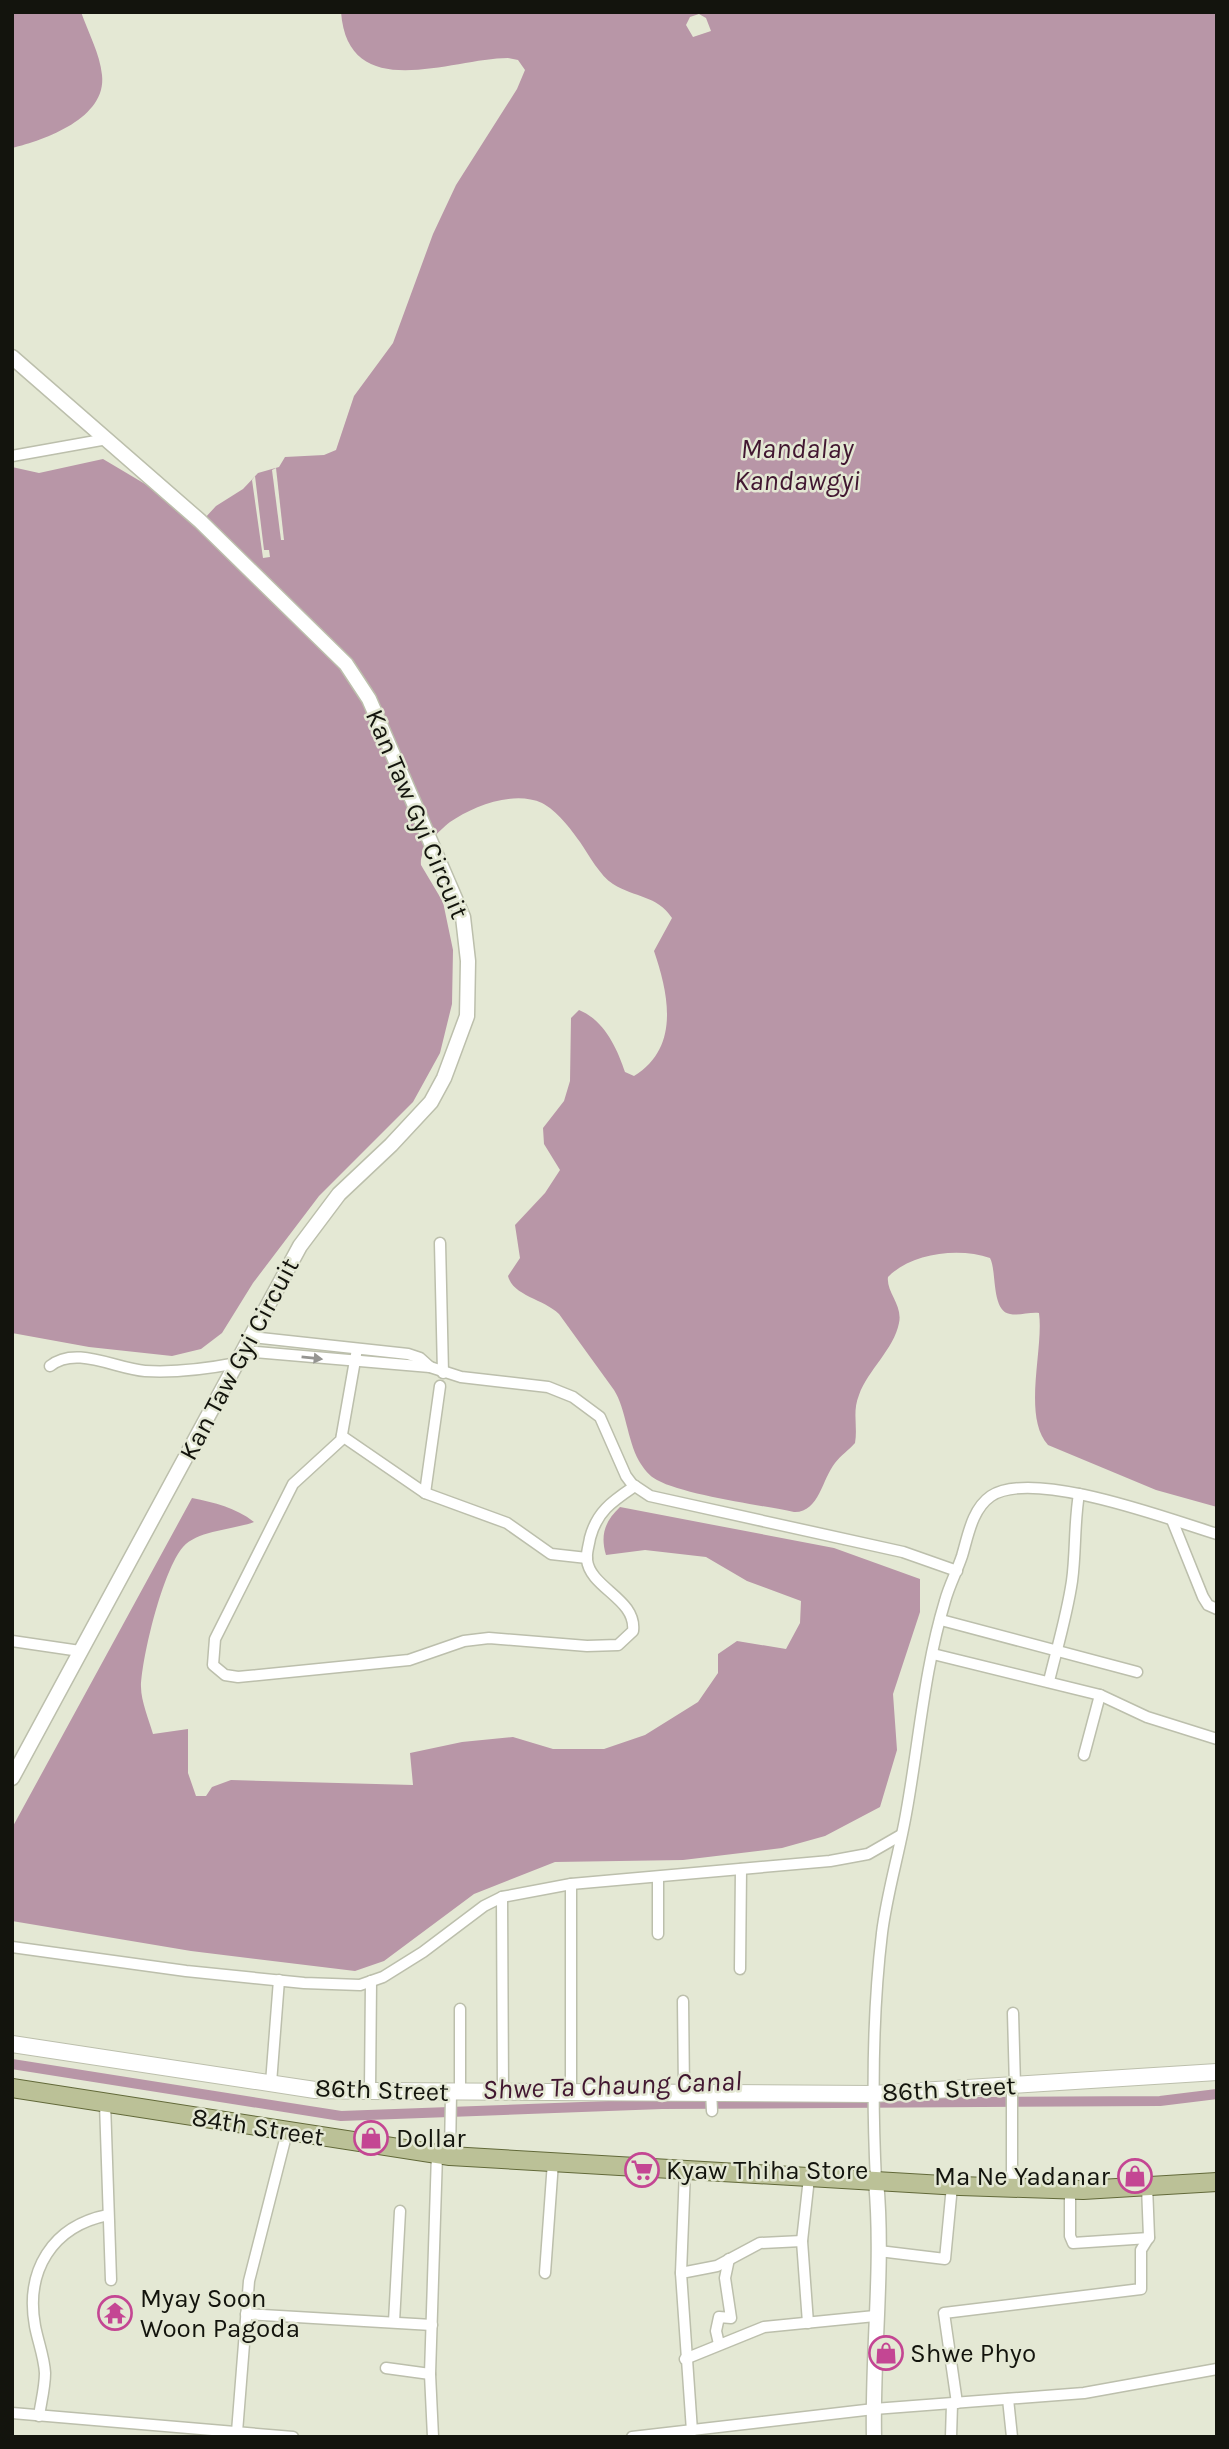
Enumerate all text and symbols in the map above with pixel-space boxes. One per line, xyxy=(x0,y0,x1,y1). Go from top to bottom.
water label: Mandalay Kandawgyi xyxy=(734,432,860,497)
street label: Kan Taw Gyi Circuit xyxy=(359,705,475,924)
street label: Kan Taw Gyi Circuit xyxy=(173,1252,306,1465)
one-way arrow xyxy=(301,1353,323,1364)
water label: Shwe Ta Chaung Canal xyxy=(482,2064,742,2106)
street label: 86th Street xyxy=(881,2070,1017,2108)
street label: 86th Street xyxy=(315,2072,450,2108)
street label: 84th Street xyxy=(190,2101,327,2153)
shop icon: Dollar xyxy=(352,2119,390,2157)
place label: Dollar xyxy=(396,2123,466,2154)
supermarket icon: Kyaw Thiha Store xyxy=(623,2151,661,2189)
place label: Kyaw Thiha Store xyxy=(666,2155,868,2186)
shop icon: Ma Ne Yadanar xyxy=(1116,2157,1154,2195)
place label: Ma Ne Yadanar xyxy=(934,2161,1111,2192)
place label: Myay Soon Woon Pagoda xyxy=(140,2283,300,2344)
temple icon: Myay Soon Woon Pagoda xyxy=(96,2294,134,2332)
shop icon: Shwe Phyo xyxy=(867,2334,905,2372)
place label: Shwe Phyo xyxy=(910,2338,1036,2369)

